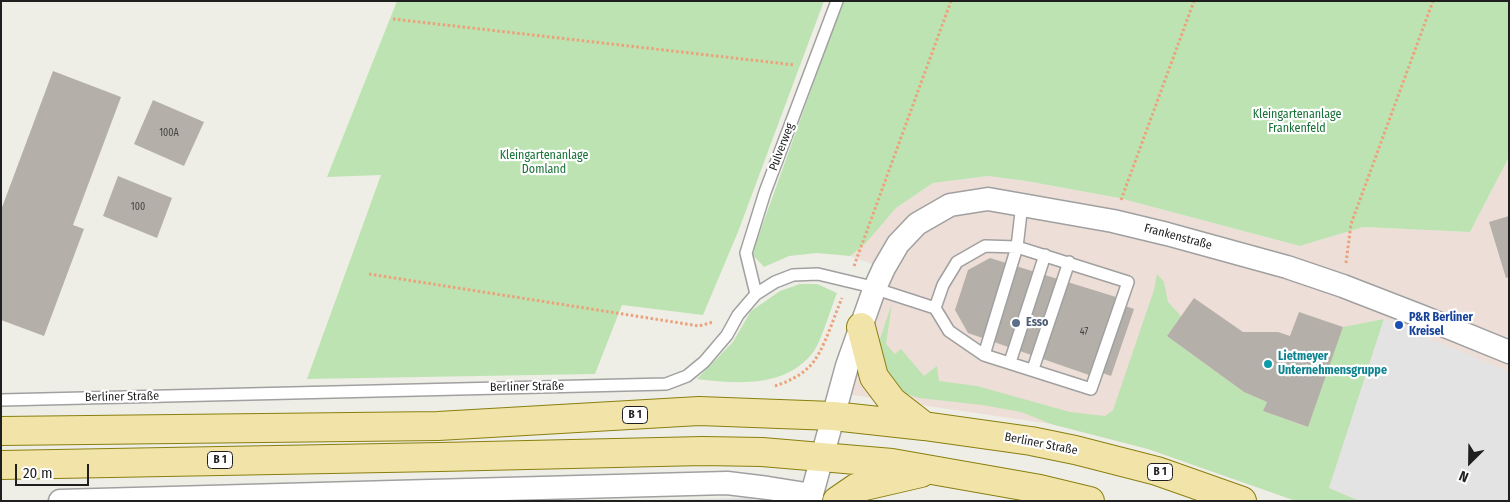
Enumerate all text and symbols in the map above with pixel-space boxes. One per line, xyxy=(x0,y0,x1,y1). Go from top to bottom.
park label: Kleingartenanlage Frankenfeld xyxy=(1253,108,1341,136)
street label: Pulverweg xyxy=(766,121,798,173)
house number: 100A xyxy=(159,127,179,139)
park label: Kleingartenanlage Domland xyxy=(500,149,588,177)
house number: 100 xyxy=(131,201,145,213)
street label: Frankenstraße xyxy=(1142,221,1214,253)
place label: P&R Berliner Kreisel xyxy=(1409,311,1473,339)
place label: Esso xyxy=(1026,316,1048,330)
marker: Esso xyxy=(1010,317,1022,329)
marker: P&R Berliner Kreisel xyxy=(1393,319,1405,331)
house number: 47 xyxy=(1080,326,1088,338)
place label: Lietmeyer Unternehmensgruppe xyxy=(1278,350,1387,378)
marker: Lietmeyer Unternehmensgruppe xyxy=(1262,358,1274,370)
street label: Berliner Straße xyxy=(490,379,564,395)
street label: Berliner Straße xyxy=(85,389,159,405)
road number: B 1 xyxy=(622,406,648,424)
street label: Berliner Straße xyxy=(1003,430,1079,458)
north arrow xyxy=(1445,437,1495,487)
road number: B 1 xyxy=(208,452,232,468)
scale bar xyxy=(18,454,91,486)
text: 20 m xyxy=(23,464,53,482)
road number: B 1 xyxy=(1148,464,1172,481)
text: N xyxy=(1457,467,1471,486)

